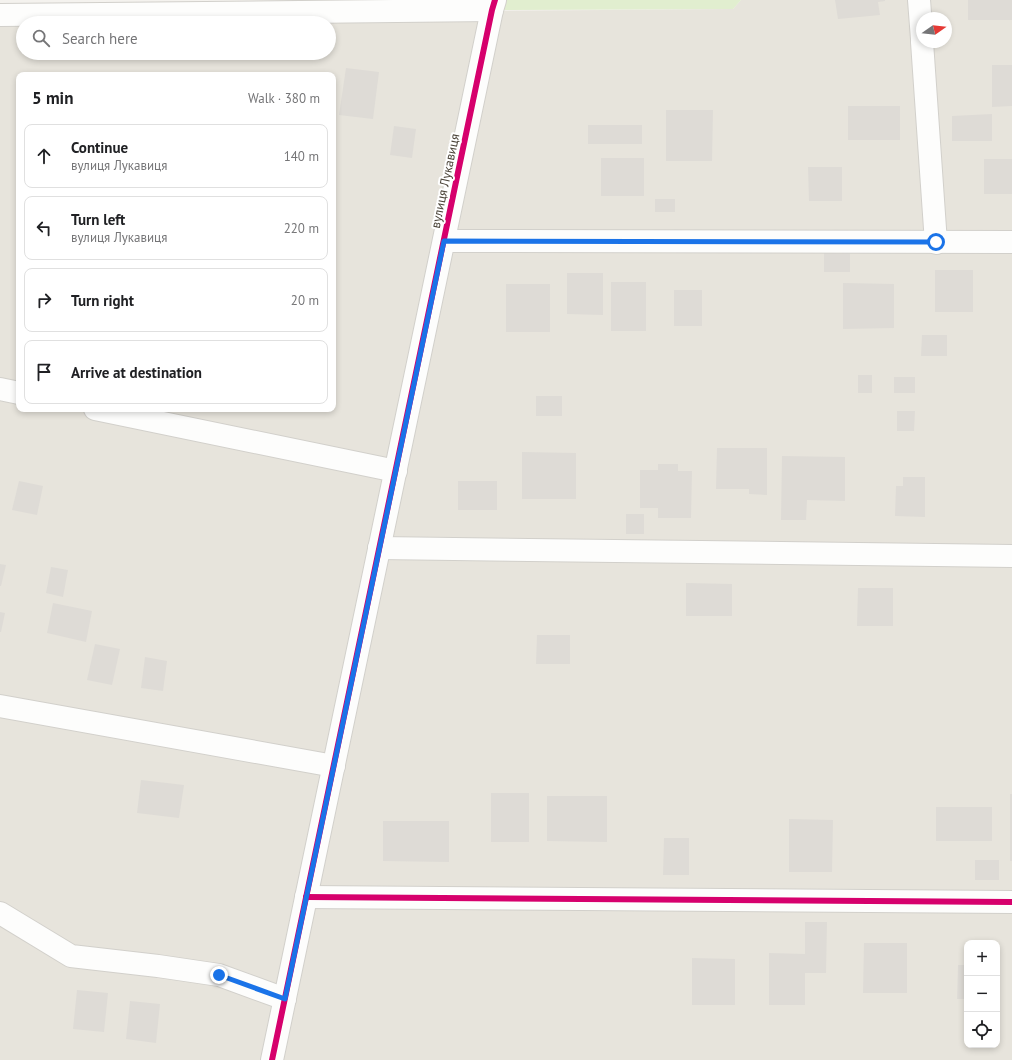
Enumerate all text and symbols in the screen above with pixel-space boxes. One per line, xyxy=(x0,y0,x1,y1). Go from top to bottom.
north arrow xyxy=(916,12,952,48)
search box xyxy=(16,16,336,60)
icon: search xyxy=(30,27,52,49)
text: Search here xyxy=(62,29,138,48)
text: 5 min xyxy=(32,87,73,109)
text: Walk · 380 m xyxy=(248,90,320,107)
street label: вулиця Лукавиця xyxy=(427,132,463,230)
text: Continue xyxy=(71,138,128,157)
icon: ahead xyxy=(33,145,55,167)
text: 140 m xyxy=(284,148,319,165)
text: вулиця Лукавиця xyxy=(71,157,167,174)
text: Turn left xyxy=(71,210,125,229)
icon: left xyxy=(33,217,55,239)
text: 220 m xyxy=(284,220,319,237)
text: вулиця Лукавиця xyxy=(71,229,167,246)
route start xyxy=(927,233,945,251)
icon: right xyxy=(33,289,55,311)
text: Turn right xyxy=(71,291,134,310)
text: 20 m xyxy=(291,292,319,309)
icon: arrive xyxy=(33,361,55,383)
text: Arrive at destination xyxy=(71,363,202,382)
map controls xyxy=(964,940,1000,1048)
button: + xyxy=(964,940,1000,976)
route end xyxy=(210,966,228,984)
button: − xyxy=(964,976,1000,1012)
button: locate xyxy=(964,1012,1000,1048)

